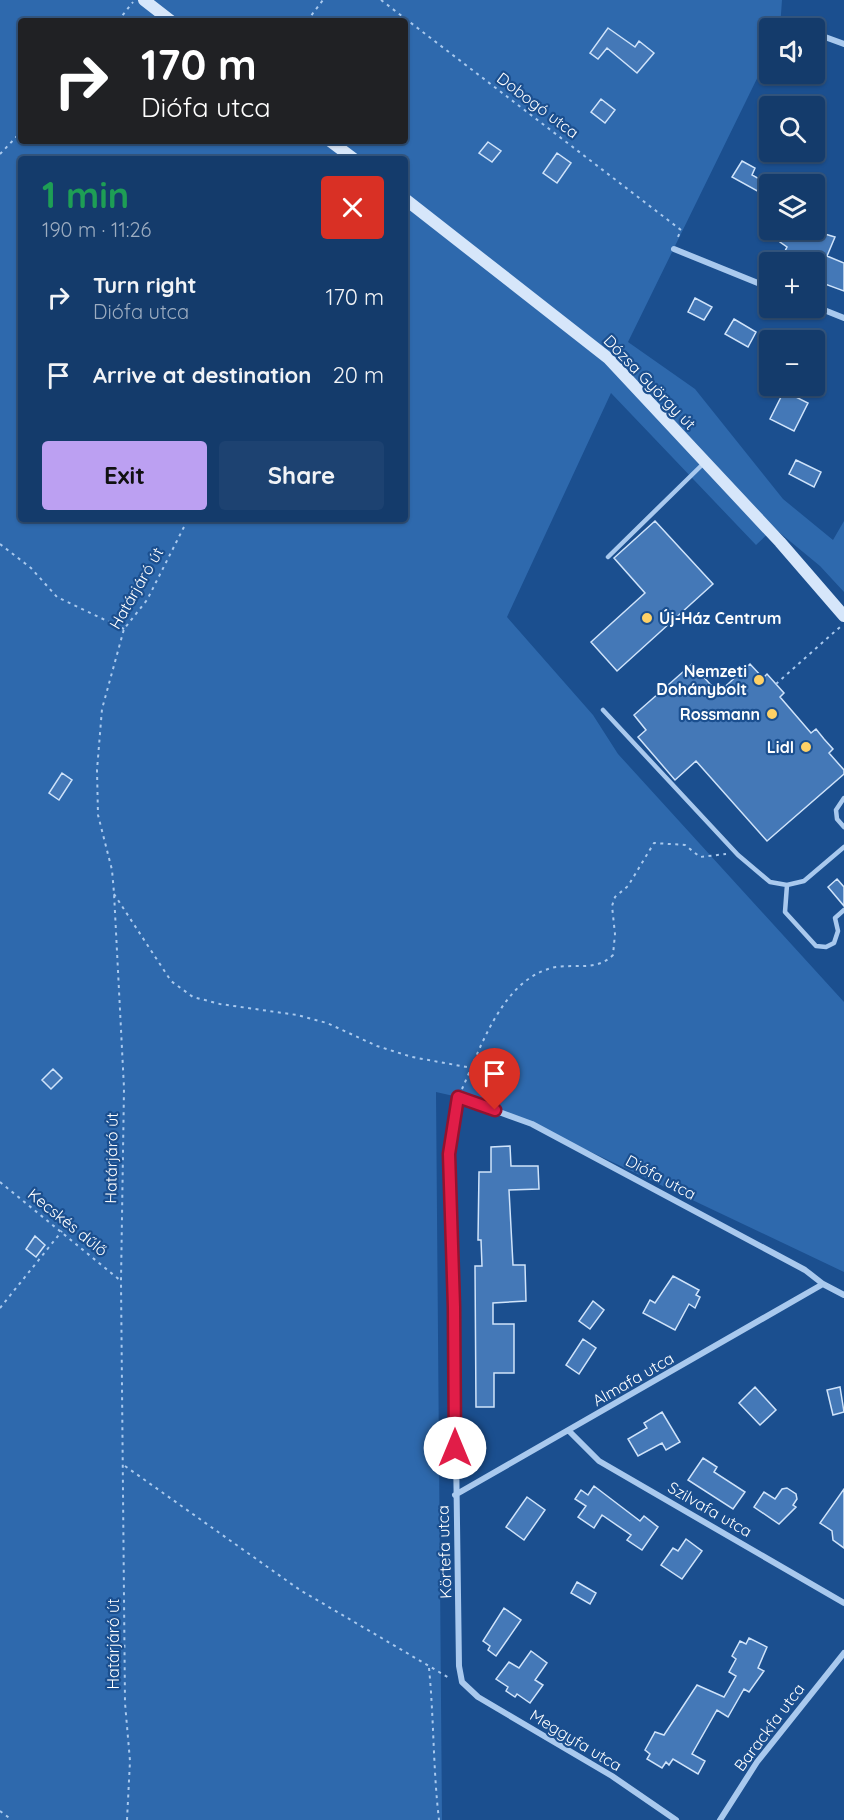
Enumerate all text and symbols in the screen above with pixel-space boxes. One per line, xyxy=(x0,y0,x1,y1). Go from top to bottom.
map controls xyxy=(759,18,825,396)
button: sound xyxy=(759,18,825,84)
text: 170 m xyxy=(141,38,257,91)
icon: right xyxy=(42,42,120,120)
street label: Dobogó utca xyxy=(493,68,583,142)
text: Diófa utca xyxy=(141,90,271,124)
button: search xyxy=(759,96,825,162)
text: 1 min xyxy=(42,172,129,217)
button: layers xyxy=(759,174,825,240)
button: close xyxy=(321,176,384,239)
text: 190 m · 11:26 xyxy=(42,217,151,242)
button: + xyxy=(759,252,825,318)
text: Turn right xyxy=(93,271,197,299)
icon: right xyxy=(42,281,75,314)
text: 170 m xyxy=(325,283,384,311)
text: Diófa utca xyxy=(93,299,189,324)
street label: Dózsa György út xyxy=(600,330,700,434)
button: − xyxy=(759,330,825,396)
icon: arrive xyxy=(42,359,75,392)
text: Arrive at destination xyxy=(93,361,311,389)
text: 20 m xyxy=(333,361,384,389)
button: Exit xyxy=(42,441,207,510)
button: Share xyxy=(219,441,384,510)
street label: Határjáró út xyxy=(105,544,167,632)
place label: Új-Ház Centrum xyxy=(659,608,781,628)
marker: Új-Ház Centrum xyxy=(640,611,654,625)
place label: Nemzeti Dohánybolt xyxy=(656,661,747,699)
marker: Nemzeti Dohánybolt xyxy=(752,673,766,687)
place label: Rossmann xyxy=(680,704,760,724)
marker: Rossmann xyxy=(765,707,779,721)
place label: Lidl xyxy=(767,737,794,757)
marker: Lidl xyxy=(799,740,813,754)
pin xyxy=(469,1048,520,1110)
icon: arrive xyxy=(478,1057,511,1090)
street label: Határjáró út xyxy=(100,1112,122,1204)
street label: Diófa utca xyxy=(622,1150,700,1204)
street label: Kecskés dűlő xyxy=(24,1184,112,1260)
street label: Almafa utca xyxy=(589,1348,677,1410)
position arrow xyxy=(423,1416,487,1480)
street label: Szilvafa utca xyxy=(664,1477,756,1541)
street label: Körtefa utca xyxy=(432,1505,456,1599)
street label: Határjáró út xyxy=(103,1598,123,1690)
street label: Barackfa utca xyxy=(729,1679,809,1775)
street label: Meggyfa utca xyxy=(526,1705,626,1775)

